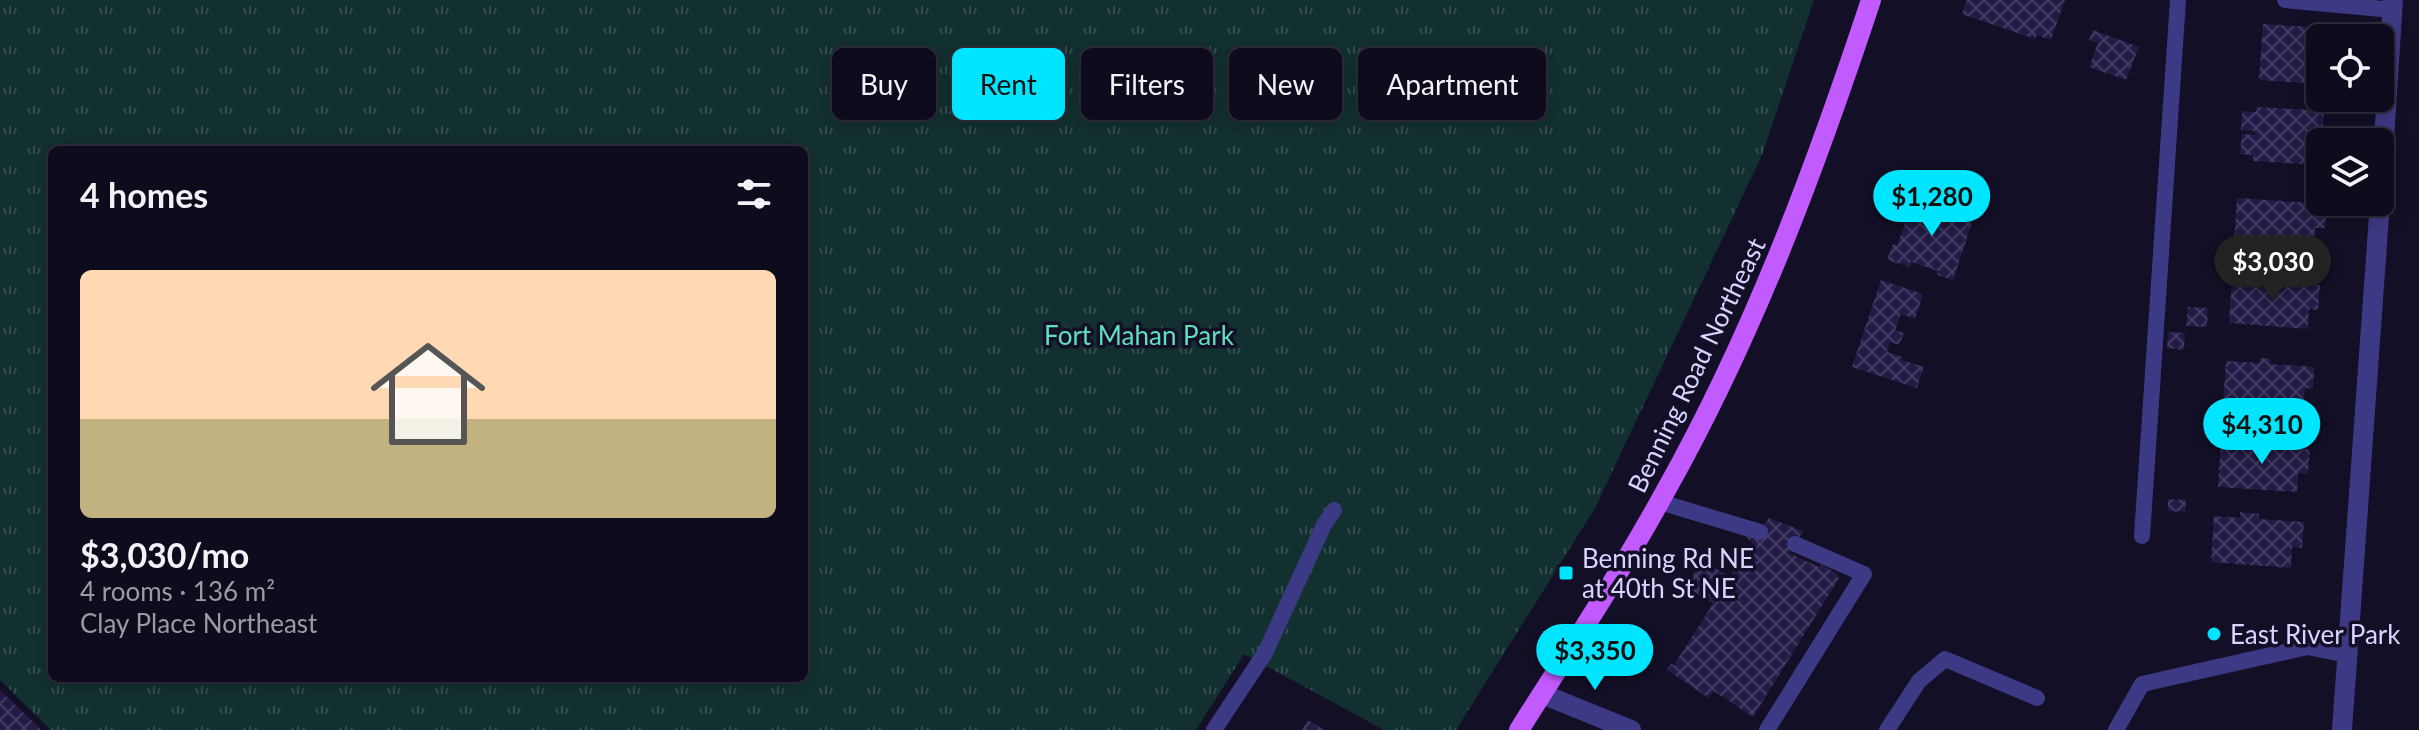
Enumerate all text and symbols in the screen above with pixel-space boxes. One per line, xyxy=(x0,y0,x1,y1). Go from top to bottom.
map controls xyxy=(2306,24,2394,216)
button: locate xyxy=(2306,24,2394,112)
chip: Buy xyxy=(832,48,936,120)
chip: Rent xyxy=(952,48,1065,120)
chip: Filters xyxy=(1081,48,1213,120)
chip: New xyxy=(1229,48,1342,120)
chip: Apartment xyxy=(1358,48,1546,120)
button: layers xyxy=(2306,128,2394,216)
pin: $1,280 xyxy=(1867,170,1997,238)
icon: filters xyxy=(732,172,776,216)
text: 4 homes xyxy=(80,174,208,215)
text: $1,280 xyxy=(1891,180,1973,212)
street label: Benning Road Northeast xyxy=(1620,232,1772,498)
pin: $3,030 xyxy=(2208,235,2338,303)
text: $3,030 xyxy=(2232,245,2314,277)
park label: Fort Mahan Park xyxy=(1044,319,1235,351)
icon: home xyxy=(356,322,500,466)
pin: $4,310 xyxy=(2197,398,2327,466)
text: $4,310 xyxy=(2221,408,2303,440)
text: $3,030/mo xyxy=(80,534,249,575)
place label: Benning Rd NE at 40th St NE xyxy=(1582,542,1754,604)
marker: Benning Rd NE at 40th St NE xyxy=(1557,564,1575,582)
text: 4 rooms · 136 m² xyxy=(80,575,275,607)
text: Clay Place Northeast xyxy=(80,607,317,639)
place label: East River Park xyxy=(2230,618,2401,650)
pin: $3,350 xyxy=(1530,624,1660,692)
marker: East River Park xyxy=(2205,625,2223,643)
text: $3,350 xyxy=(1554,634,1636,666)

